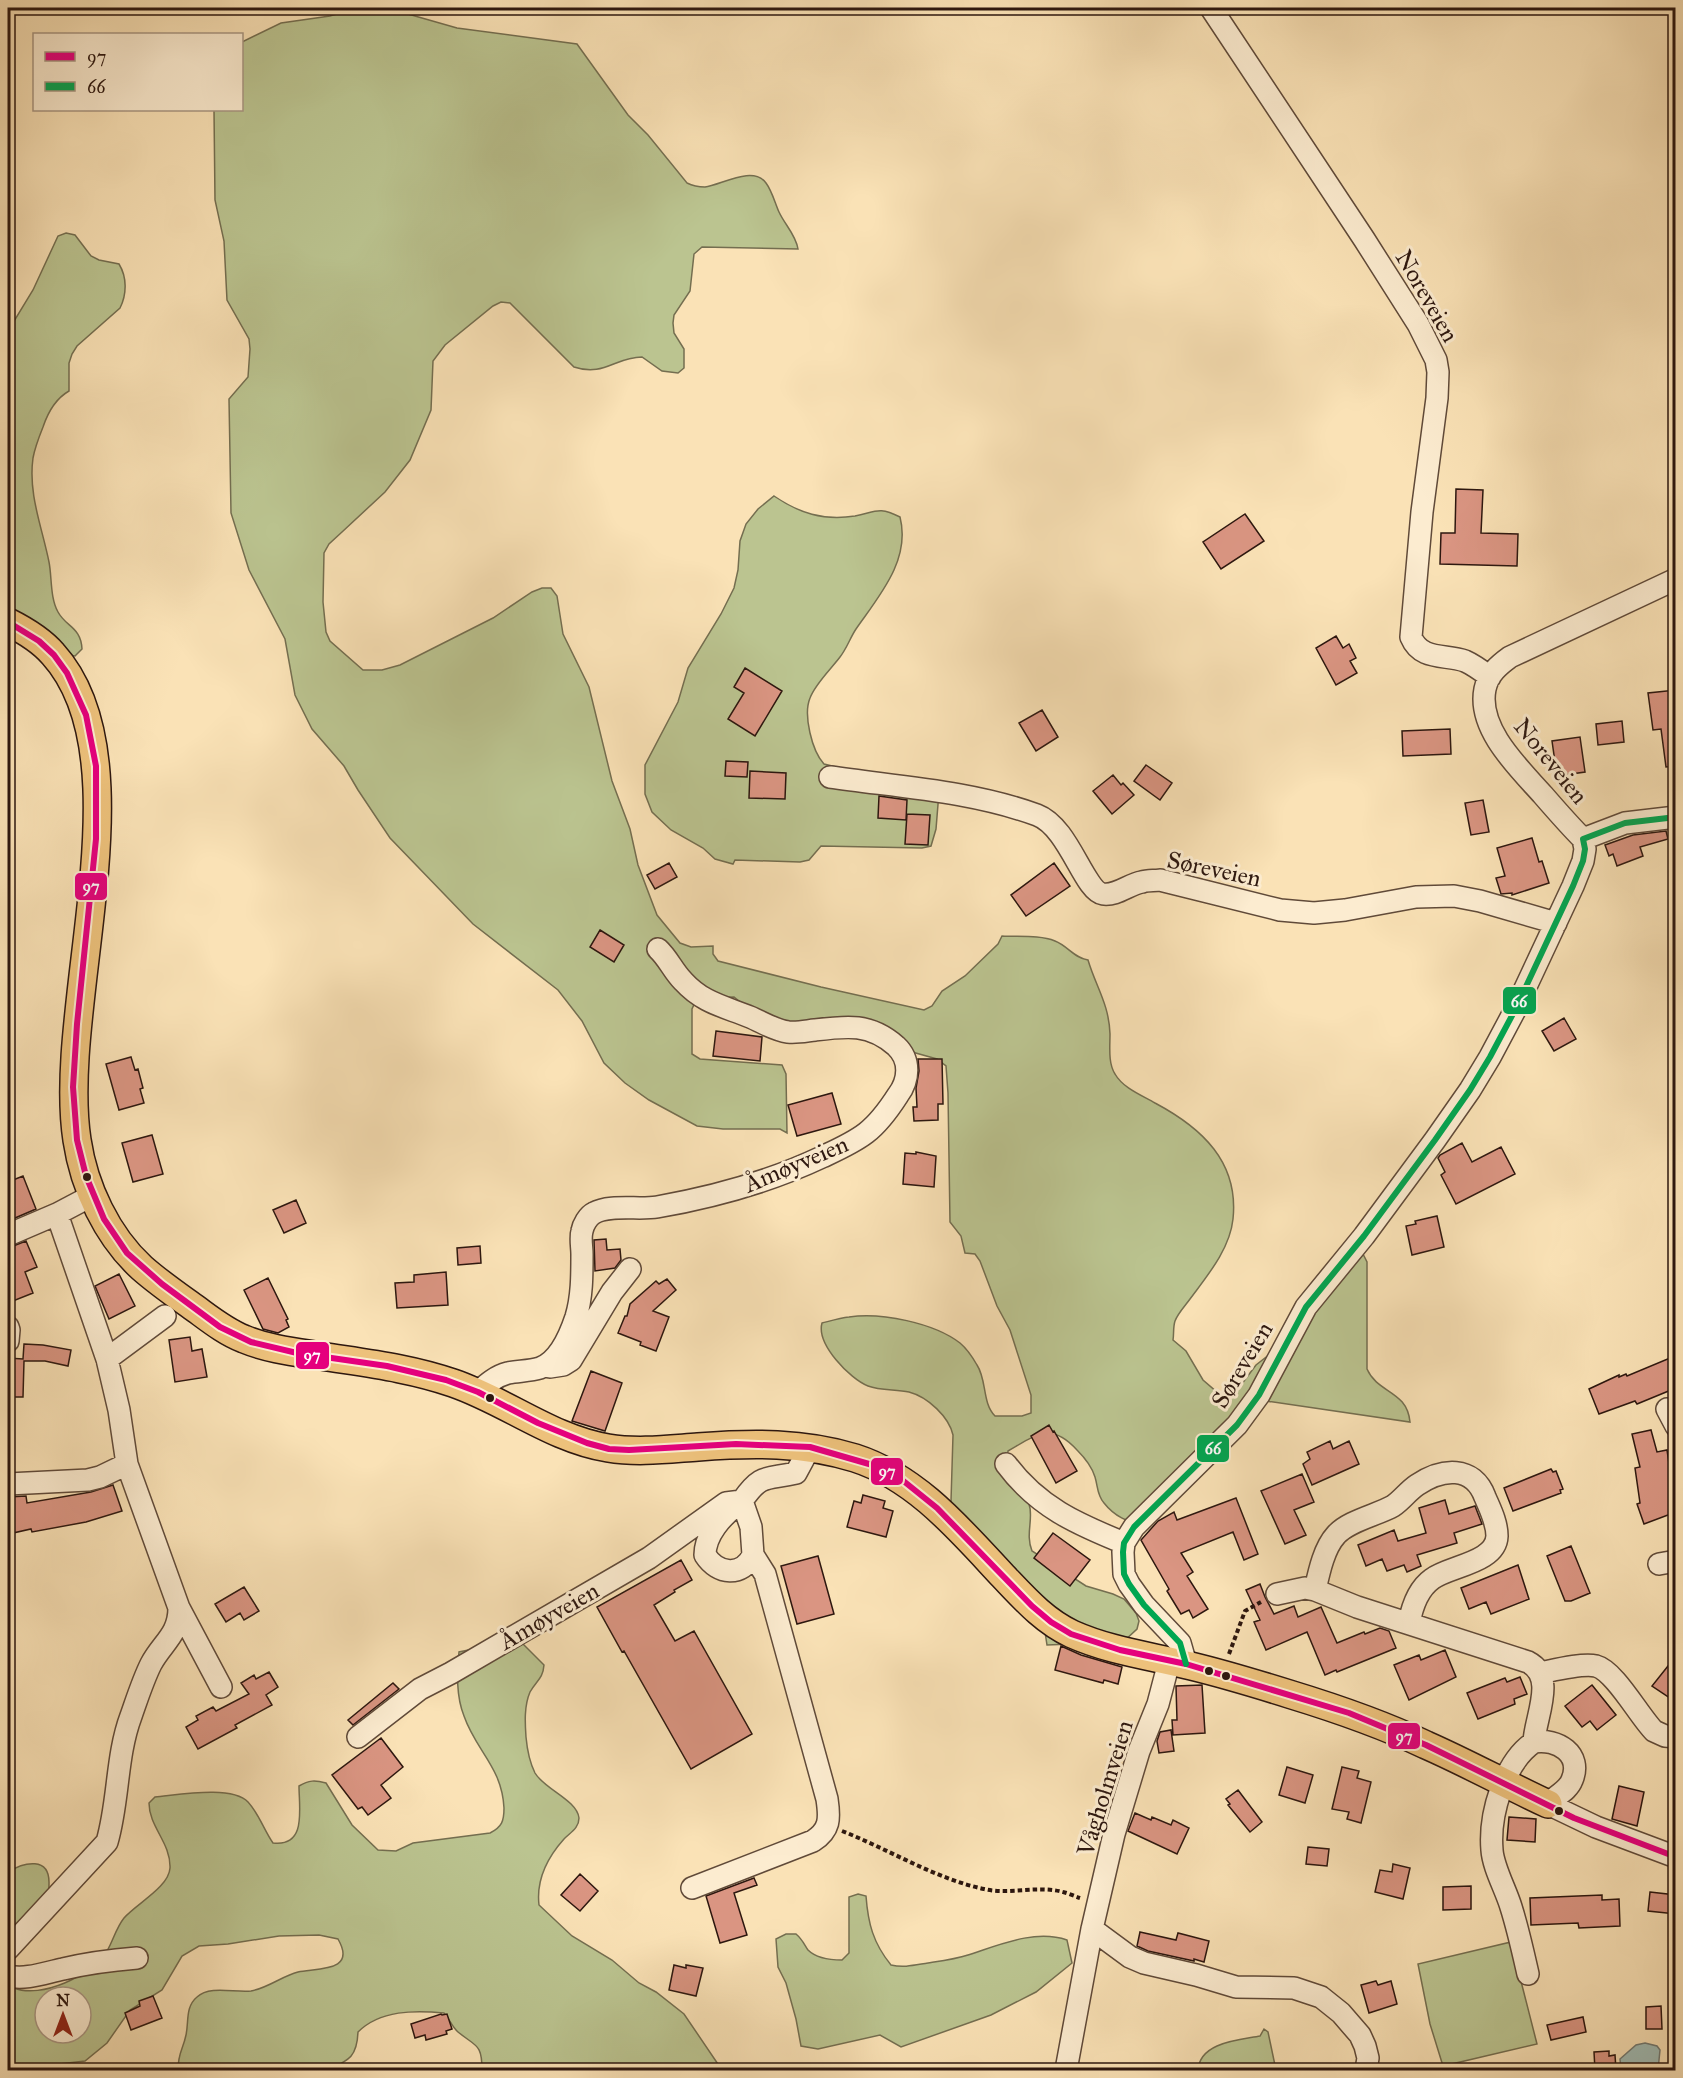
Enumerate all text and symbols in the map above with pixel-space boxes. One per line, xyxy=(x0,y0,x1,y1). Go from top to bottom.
legend xyxy=(33,33,243,111)
text: 97 xyxy=(87,46,106,68)
text: 66 xyxy=(87,76,106,98)
street label: Noreveien xyxy=(1389,245,1465,347)
street label: Noreveien xyxy=(1507,712,1595,810)
street label: Søreveien xyxy=(1164,844,1264,894)
line badge: 97 xyxy=(74,872,108,901)
text: 97 xyxy=(82,877,100,897)
line badge: 66 xyxy=(1502,986,1537,1015)
text: 66 xyxy=(1511,992,1528,1011)
street label: Åmøyveien xyxy=(738,1129,853,1200)
unlabelled marker xyxy=(81,1171,93,1183)
street label: Søreveien xyxy=(1205,1316,1279,1414)
line badge: 97 xyxy=(295,1341,330,1370)
text: 97 xyxy=(303,1346,321,1366)
unlabelled marker xyxy=(484,1392,496,1404)
line badge: 66 xyxy=(1196,1434,1230,1463)
text: 66 xyxy=(1205,1439,1222,1458)
line badge: 97 xyxy=(870,1457,904,1486)
text: 97 xyxy=(878,1462,896,1482)
street label: Åmøyveien xyxy=(493,1575,604,1657)
unlabelled marker xyxy=(1203,1665,1215,1677)
unlabelled marker xyxy=(1220,1670,1232,1682)
street label: Vågholmveien xyxy=(1070,1717,1140,1860)
line badge: 97 xyxy=(1387,1722,1421,1750)
text: 97 xyxy=(1395,1727,1413,1747)
unlabelled marker xyxy=(1553,1805,1565,1817)
north arrow xyxy=(33,1985,93,2045)
text: N xyxy=(56,1991,70,2010)

